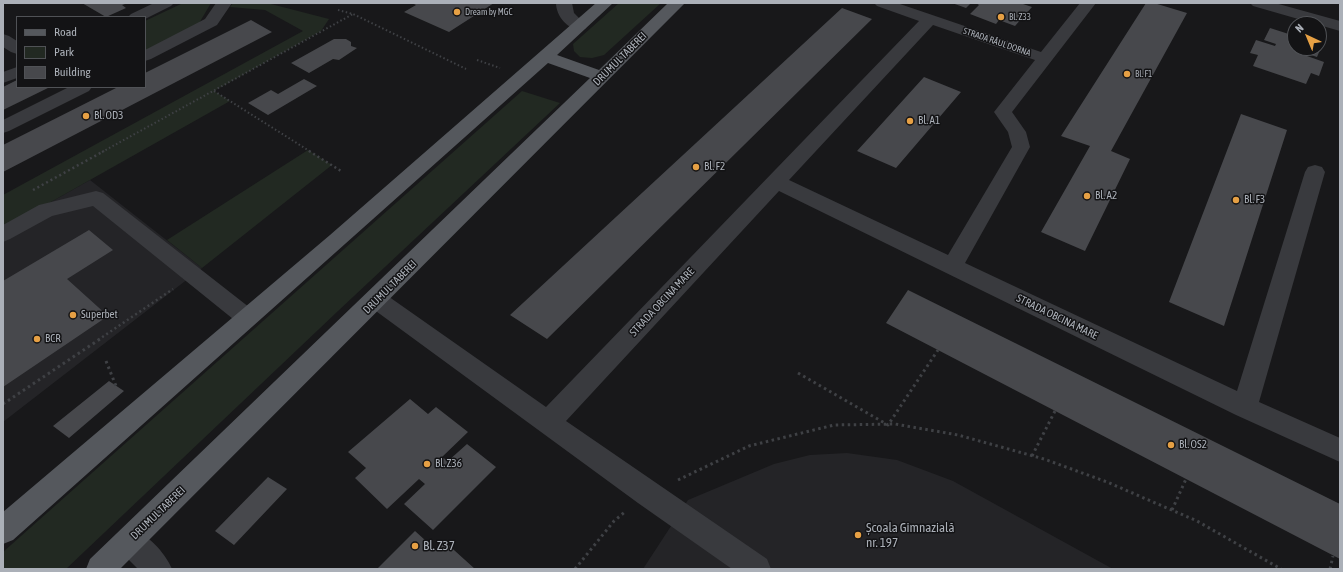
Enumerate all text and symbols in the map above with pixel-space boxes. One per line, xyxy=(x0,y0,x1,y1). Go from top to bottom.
marker: Dream by MGC xyxy=(452,7,462,17)
place label: Dream by MGC xyxy=(465,7,513,17)
marker: Bl. Z33 xyxy=(996,12,1006,22)
place label: Bl. Z33 xyxy=(1009,12,1031,22)
legend xyxy=(16,16,146,88)
north arrow xyxy=(1287,16,1327,56)
text: N xyxy=(1293,22,1306,35)
text: Road xyxy=(54,25,77,39)
street label: STRADA RÂUL DORNA xyxy=(962,25,1032,59)
street label: DRUMUL TABEREI xyxy=(590,29,650,89)
text: Park xyxy=(54,45,74,59)
text: Building xyxy=(54,65,91,79)
marker: Bl. F1 xyxy=(1122,69,1132,79)
place label: Bl. F1 xyxy=(1135,69,1152,79)
place label: Bl. OD3 xyxy=(94,109,123,123)
marker: Bl. OD3 xyxy=(81,111,91,121)
place label: Bl. A1 xyxy=(918,114,940,128)
marker: Bl. A1 xyxy=(905,116,915,126)
place label: Bl. F2 xyxy=(704,160,725,174)
marker: Bl. F2 xyxy=(691,162,701,172)
place label: Bl. A2 xyxy=(1095,189,1117,203)
marker: Bl. A2 xyxy=(1082,191,1092,201)
place label: Bl. F3 xyxy=(1244,193,1265,207)
marker: Bl. F3 xyxy=(1231,195,1241,205)
street label: DRUMUL TABEREI xyxy=(360,257,420,317)
street label: STRADA OBCINA MARE xyxy=(627,265,697,339)
street label: STRADA OBCINA MARE xyxy=(1014,292,1100,342)
place label: Superbet xyxy=(81,308,118,322)
marker: Superbet xyxy=(68,310,78,320)
place label: BCR xyxy=(45,332,61,346)
marker: BCR xyxy=(32,334,42,344)
place label: Bl. OS2 xyxy=(1179,438,1207,452)
marker: Bl. OS2 xyxy=(1166,440,1176,450)
place label: Bl. Z36 xyxy=(435,457,462,471)
marker: Bl. Z36 xyxy=(422,459,432,469)
street label: DRUMUL TABEREI xyxy=(128,484,188,542)
place label: Școala Gimnazială nr. 197 xyxy=(866,520,954,551)
marker: Școala Gimnazială nr. 197 xyxy=(853,530,863,540)
place label: Bl. Z37 xyxy=(423,538,455,554)
marker: Bl. Z37 xyxy=(410,541,420,551)

